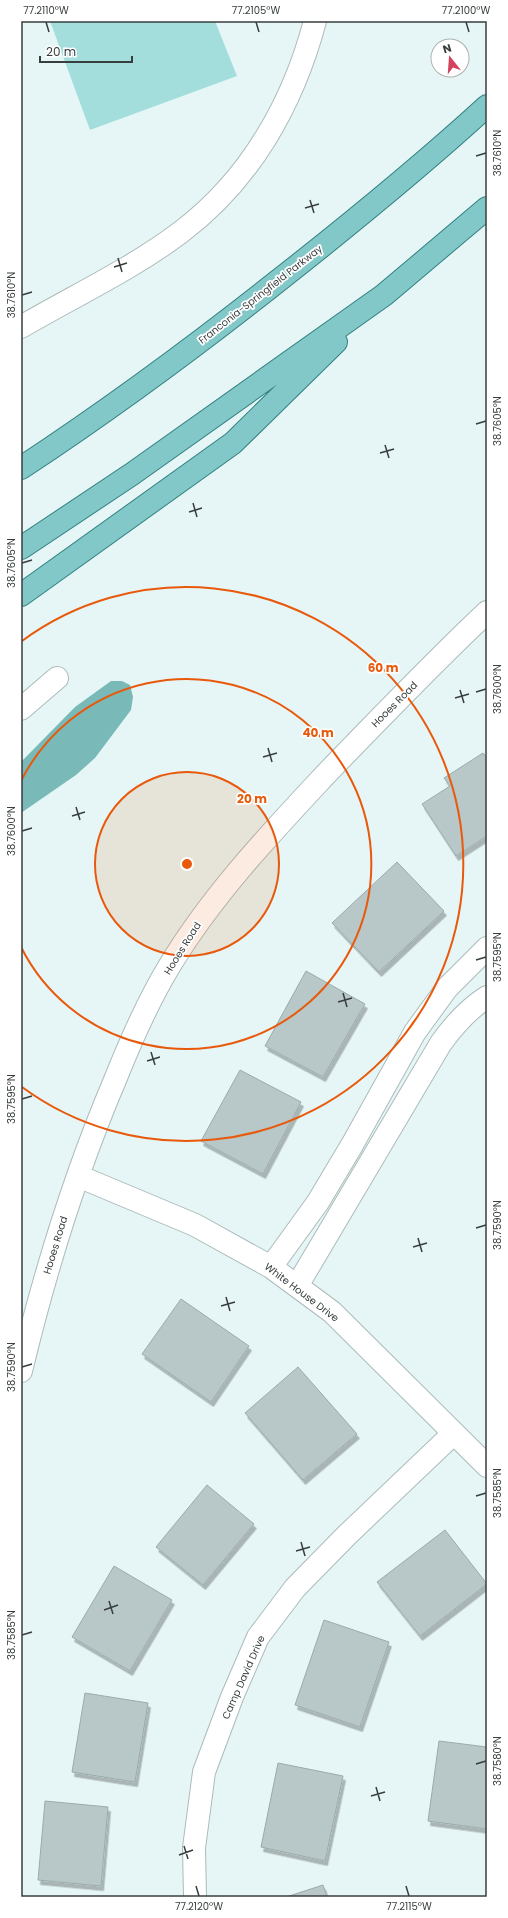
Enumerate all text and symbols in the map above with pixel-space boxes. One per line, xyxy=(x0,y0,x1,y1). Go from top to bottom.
text: 77.2110°W xyxy=(23,3,69,18)
text: 77.2105°W xyxy=(232,3,280,18)
text: 77.2100°W xyxy=(442,3,490,18)
scale bar xyxy=(40,38,132,64)
north arrow xyxy=(430,38,470,78)
text: N xyxy=(441,40,453,57)
text: 20 m xyxy=(46,43,76,60)
text: 38.7610°N xyxy=(490,130,505,176)
street label: Franconia-Springfield Parkway xyxy=(195,241,326,348)
text: 38.7610°N xyxy=(4,272,19,318)
text: 38.7605°N xyxy=(490,396,505,446)
text: 38.7605°N xyxy=(4,538,19,588)
text: 60 m xyxy=(368,659,399,676)
text: 38.7600°N xyxy=(490,664,505,714)
street label: Hooes Road xyxy=(368,678,421,731)
text: 40 m xyxy=(302,724,334,741)
text: 20 m xyxy=(237,790,267,807)
text: 38.7600°N xyxy=(4,806,19,856)
centre of rings xyxy=(180,857,194,871)
street label: Hooes Road xyxy=(160,919,205,978)
text: 38.7595°N xyxy=(490,932,505,982)
text: 38.7595°N xyxy=(4,1074,19,1124)
text: 38.7590°N xyxy=(490,1200,505,1250)
street label: Hooes Road xyxy=(40,1214,71,1276)
street label: White House Drive xyxy=(261,1259,342,1325)
text: 38.7590°N xyxy=(4,1342,19,1392)
text: 38.7585°N xyxy=(490,1468,505,1518)
text: 38.7585°N xyxy=(4,1610,19,1660)
street label: Camp David Drive xyxy=(218,1633,269,1722)
text: 38.7580°N xyxy=(490,1736,505,1786)
text: 77.2120°W xyxy=(175,1899,223,1914)
text: 77.2115°W xyxy=(386,1899,432,1914)

